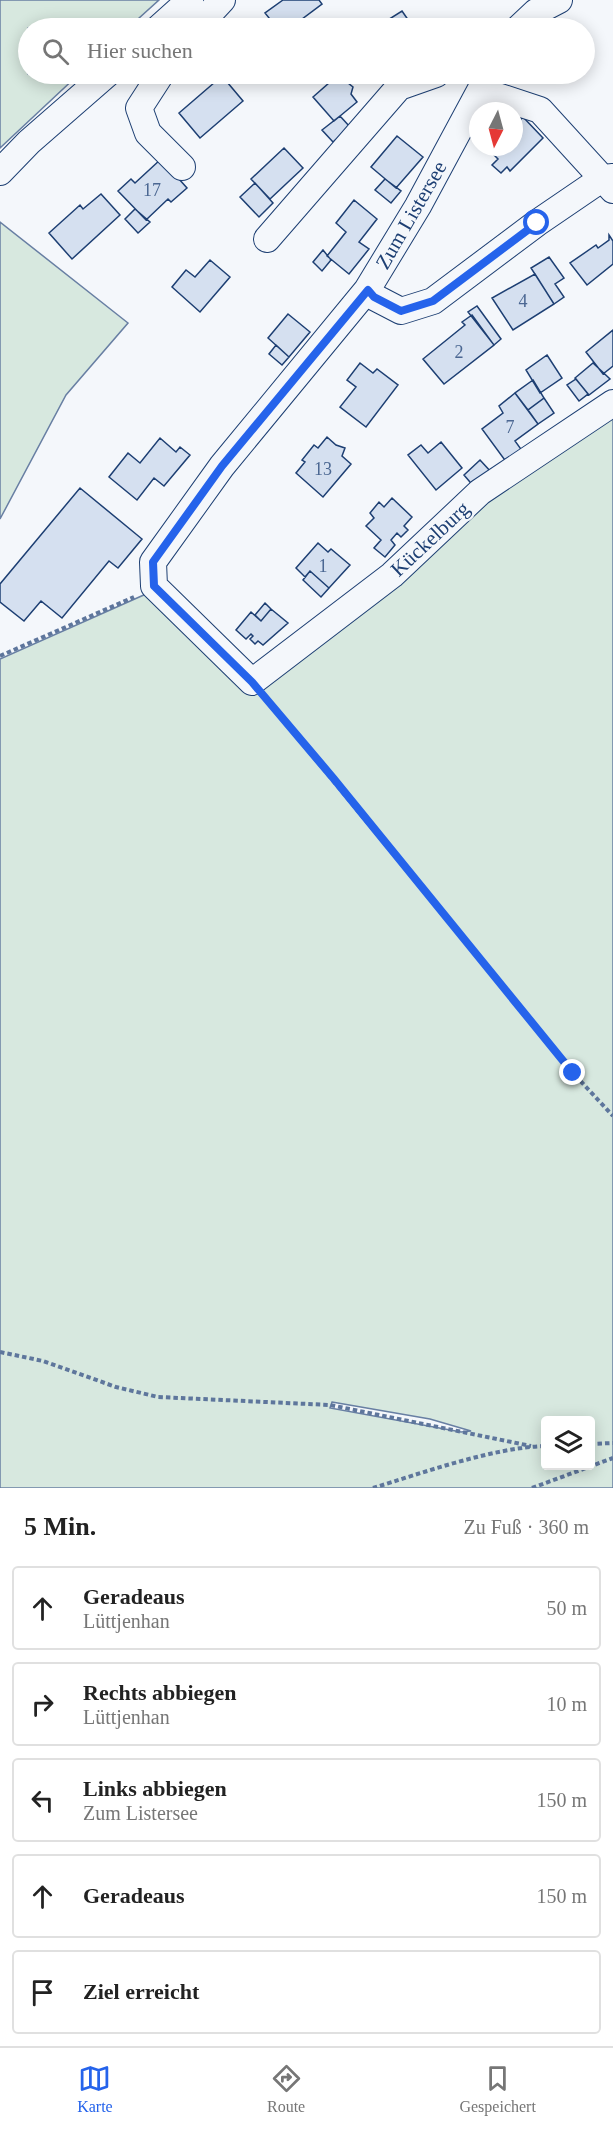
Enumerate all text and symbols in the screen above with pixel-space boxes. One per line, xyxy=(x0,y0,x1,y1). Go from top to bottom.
search box xyxy=(18,18,595,84)
icon: search xyxy=(39,35,72,68)
text: Hier suchen xyxy=(87,38,193,63)
north arrow xyxy=(469,102,523,156)
street label: Zum Listersee xyxy=(370,157,452,273)
house number: 17 xyxy=(143,180,161,200)
route start xyxy=(523,209,549,235)
house number: 4 xyxy=(519,291,528,311)
house number: 2 xyxy=(455,342,464,362)
house number: 7 xyxy=(506,417,515,437)
house number: 13 xyxy=(314,459,332,479)
street label: Kückelburg xyxy=(386,496,475,581)
house number: 1 xyxy=(319,556,328,576)
route end xyxy=(559,1059,585,1085)
map controls xyxy=(541,1416,595,1470)
button: layers xyxy=(541,1416,595,1470)
text: 5 Min. xyxy=(24,1512,96,1541)
text: Zu Fuß · 360 m xyxy=(463,1516,589,1538)
text: Geradeaus xyxy=(83,1584,184,1609)
icon: ahead xyxy=(26,1592,59,1625)
text: 50 m xyxy=(546,1597,587,1619)
text: Lüttjenhan xyxy=(83,1610,170,1632)
text: Rechts abbiegen xyxy=(83,1680,236,1705)
icon: right xyxy=(26,1688,59,1721)
text: 10 m xyxy=(546,1693,587,1715)
text: Lüttjenhan xyxy=(83,1706,170,1728)
text: Links abbiegen xyxy=(83,1776,227,1801)
icon: left xyxy=(26,1784,59,1817)
text: 150 m xyxy=(536,1789,587,1811)
text: Zum Listersee xyxy=(83,1802,198,1824)
icon: ahead xyxy=(26,1880,59,1913)
text: Geradeaus xyxy=(83,1883,184,1908)
text: 150 m xyxy=(536,1885,587,1907)
icon: arrive xyxy=(26,1976,59,2009)
text: Ziel erreicht xyxy=(83,1979,199,2004)
tab: Karte xyxy=(77,2062,113,2116)
tab: Route xyxy=(267,2062,305,2116)
tab: Gespeichert xyxy=(459,2062,536,2116)

